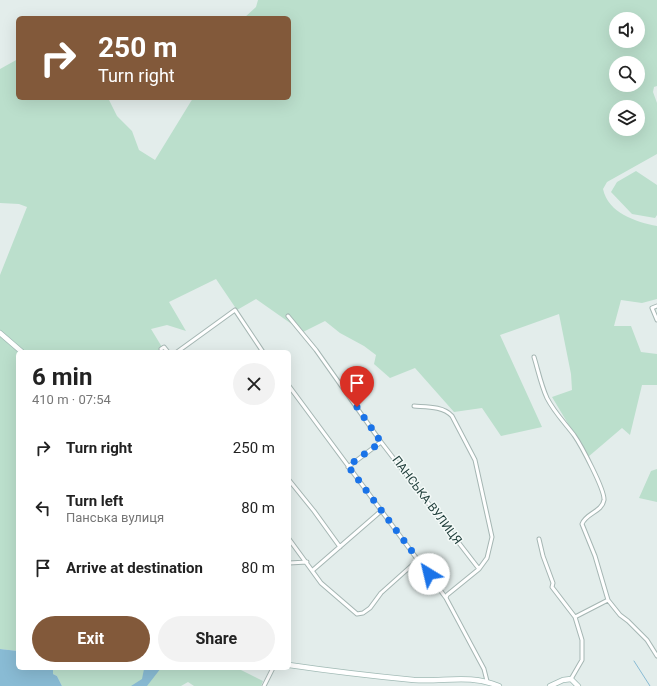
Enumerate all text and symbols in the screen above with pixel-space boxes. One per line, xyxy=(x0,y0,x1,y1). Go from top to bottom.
map controls xyxy=(609,12,645,136)
button: sound xyxy=(609,12,645,48)
text: 250 m xyxy=(98,31,177,64)
icon: right xyxy=(32,32,84,84)
button: search xyxy=(609,56,645,92)
text: Turn right xyxy=(98,65,175,86)
button: layers xyxy=(609,100,645,136)
text: 6 min xyxy=(32,363,92,391)
button: close xyxy=(233,363,275,405)
pin xyxy=(340,366,374,407)
icon: arrive xyxy=(346,372,368,394)
text: 410 m · 07:54 xyxy=(32,392,111,407)
icon: right xyxy=(32,437,54,459)
text: Turn right xyxy=(66,439,132,457)
text: 250 m xyxy=(233,439,275,457)
street label: ПАНСЬКА ВУЛИЦЯ xyxy=(389,453,465,547)
text: Turn left xyxy=(66,492,123,510)
icon: left xyxy=(32,497,54,519)
text: 80 m xyxy=(241,499,275,517)
text: Панська вулиця xyxy=(66,510,164,525)
position arrow xyxy=(408,553,450,595)
icon: arrive xyxy=(32,557,54,579)
text: Arrive at destination xyxy=(66,559,203,577)
text: 80 m xyxy=(241,559,275,577)
button: Exit xyxy=(32,616,150,662)
button: Share xyxy=(158,616,275,662)

